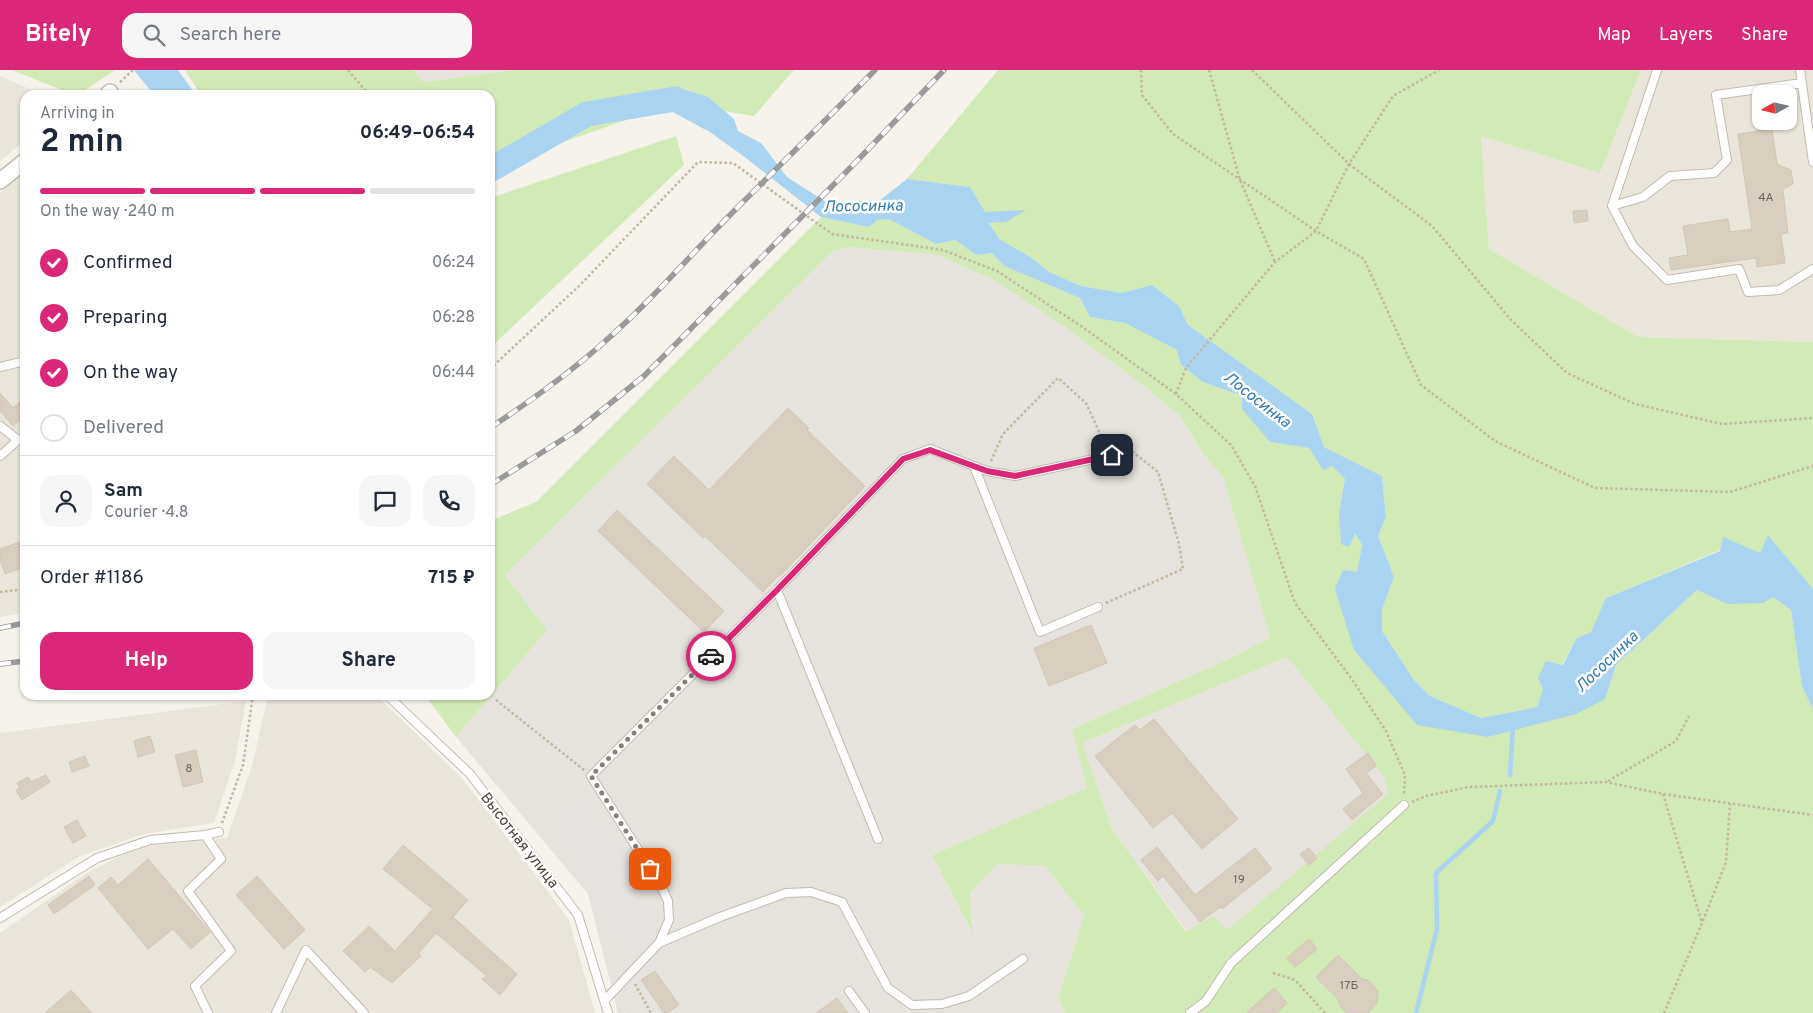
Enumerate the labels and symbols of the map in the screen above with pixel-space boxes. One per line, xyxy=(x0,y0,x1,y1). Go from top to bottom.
north arrow xyxy=(1752,85,1798,130)
house number: 4А xyxy=(1758,190,1774,206)
water label: Лососинка xyxy=(823,196,904,218)
water label: Лососинка xyxy=(1219,368,1295,434)
pin xyxy=(1091,434,1133,476)
water label: Лососинка xyxy=(1572,627,1644,697)
courier xyxy=(686,631,736,681)
house number: 8 xyxy=(185,761,193,777)
street label: Высотная улица xyxy=(475,789,562,893)
pin xyxy=(629,848,671,890)
house number: 19 xyxy=(1233,872,1245,888)
house number: 17Б xyxy=(1340,978,1358,994)

